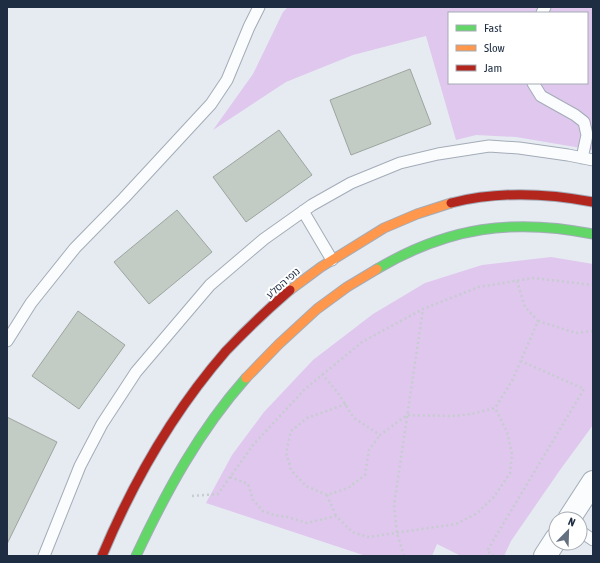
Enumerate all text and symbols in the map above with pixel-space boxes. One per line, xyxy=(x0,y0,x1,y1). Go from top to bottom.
legend xyxy=(448,12,588,84)
text: Fast xyxy=(484,21,502,35)
text: Slow xyxy=(484,41,505,55)
text: Jam xyxy=(484,61,502,75)
street label: נופי הסלע xyxy=(264,265,302,301)
north arrow xyxy=(548,511,588,551)
text: N xyxy=(567,515,577,529)

